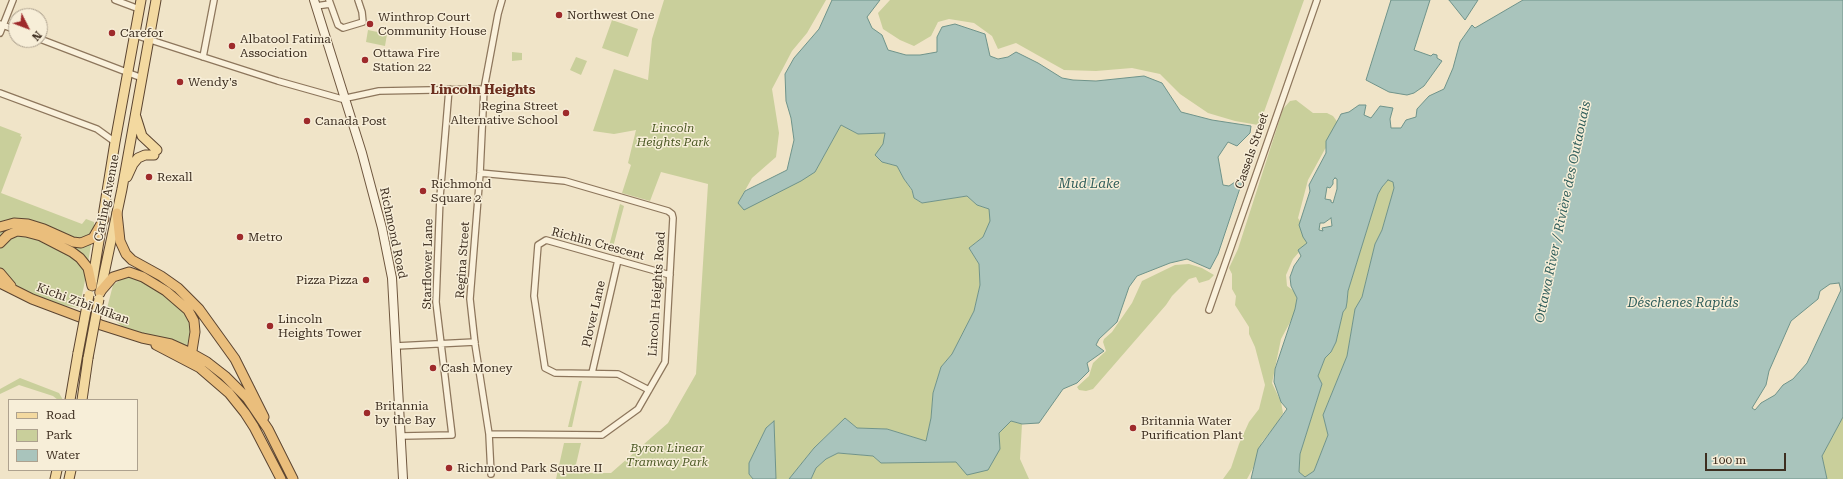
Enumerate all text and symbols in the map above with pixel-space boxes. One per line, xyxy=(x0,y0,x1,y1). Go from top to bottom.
north arrow xyxy=(8,8,48,48)
place label: Northwest One xyxy=(567,8,654,22)
place label: Winthrop Court Community House xyxy=(378,10,487,38)
marker: Northwest One xyxy=(554,10,564,20)
marker: Winthrop Court Community House xyxy=(365,19,375,29)
place label: Carefor xyxy=(120,26,163,40)
text: N xyxy=(29,28,44,43)
marker: Carefor xyxy=(107,28,117,38)
place label: Albatool Fatima Association xyxy=(240,32,331,60)
marker: Albatool Fatima Association xyxy=(227,41,237,51)
place label: Ottawa Fire Station 22 xyxy=(373,46,440,74)
marker: Ottawa Fire Station 22 xyxy=(360,55,370,65)
place label: Wendy's xyxy=(188,75,237,89)
marker: Wendy's xyxy=(175,77,185,87)
district label: Lincoln Heights xyxy=(431,82,535,98)
place label: Regina Street Alternative School xyxy=(451,99,558,127)
water label: Ottawa River / Rivière des Outaouais xyxy=(1532,100,1594,324)
marker: Regina Street Alternative School xyxy=(561,108,571,118)
street label: Cassels Street xyxy=(1232,111,1272,191)
place label: Canada Post xyxy=(315,114,386,128)
marker: Canada Post xyxy=(302,116,312,126)
park label: Lincoln Heights Park xyxy=(636,121,710,149)
street label: Carling Avenue xyxy=(92,153,122,243)
place label: Rexall xyxy=(157,170,192,184)
marker: Rexall xyxy=(144,172,154,182)
water label: Mud Lake xyxy=(1058,176,1120,192)
place label: Richmond Square 2 xyxy=(431,177,491,205)
street label: Richmond Road xyxy=(376,186,410,280)
marker: Richmond Square 2 xyxy=(418,186,428,196)
street label: Starflower Lane xyxy=(420,218,436,310)
street label: Regina Street xyxy=(453,221,473,299)
street label: Richlin Crescent xyxy=(550,225,646,263)
place label: Metro xyxy=(248,230,283,244)
street label: Lincoln Heights Road xyxy=(645,231,669,357)
marker: Metro xyxy=(235,232,245,242)
place label: Pizza Pizza xyxy=(296,273,358,287)
marker: Pizza Pizza xyxy=(361,275,371,285)
street label: Plover Lane xyxy=(579,279,609,349)
street label: Kichi Zībī Mīkan xyxy=(35,281,131,327)
water label: Déschenes Rapids xyxy=(1627,295,1739,311)
place label: Lincoln Heights Tower xyxy=(278,312,362,340)
marker: Lincoln Heights Tower xyxy=(265,321,275,331)
place label: Cash Money xyxy=(441,361,513,375)
marker: Cash Money xyxy=(428,363,438,373)
legend xyxy=(8,399,138,471)
place label: Britannia by the Bay xyxy=(375,399,436,427)
text: Road xyxy=(46,408,75,422)
marker: Britannia by the Bay xyxy=(362,408,372,418)
place label: Britannia Water Purification Plant xyxy=(1141,414,1243,442)
marker: Britannia Water Purification Plant xyxy=(1128,423,1138,433)
text: Park xyxy=(46,428,72,442)
park label: Byron Linear Tramway Park xyxy=(626,441,708,469)
scale bar xyxy=(1707,445,1788,471)
text: Water xyxy=(46,448,80,462)
text: 100 m xyxy=(1712,453,1746,467)
place label: Richmond Park Square II xyxy=(457,461,603,475)
marker: Richmond Park Square II xyxy=(444,463,454,473)

